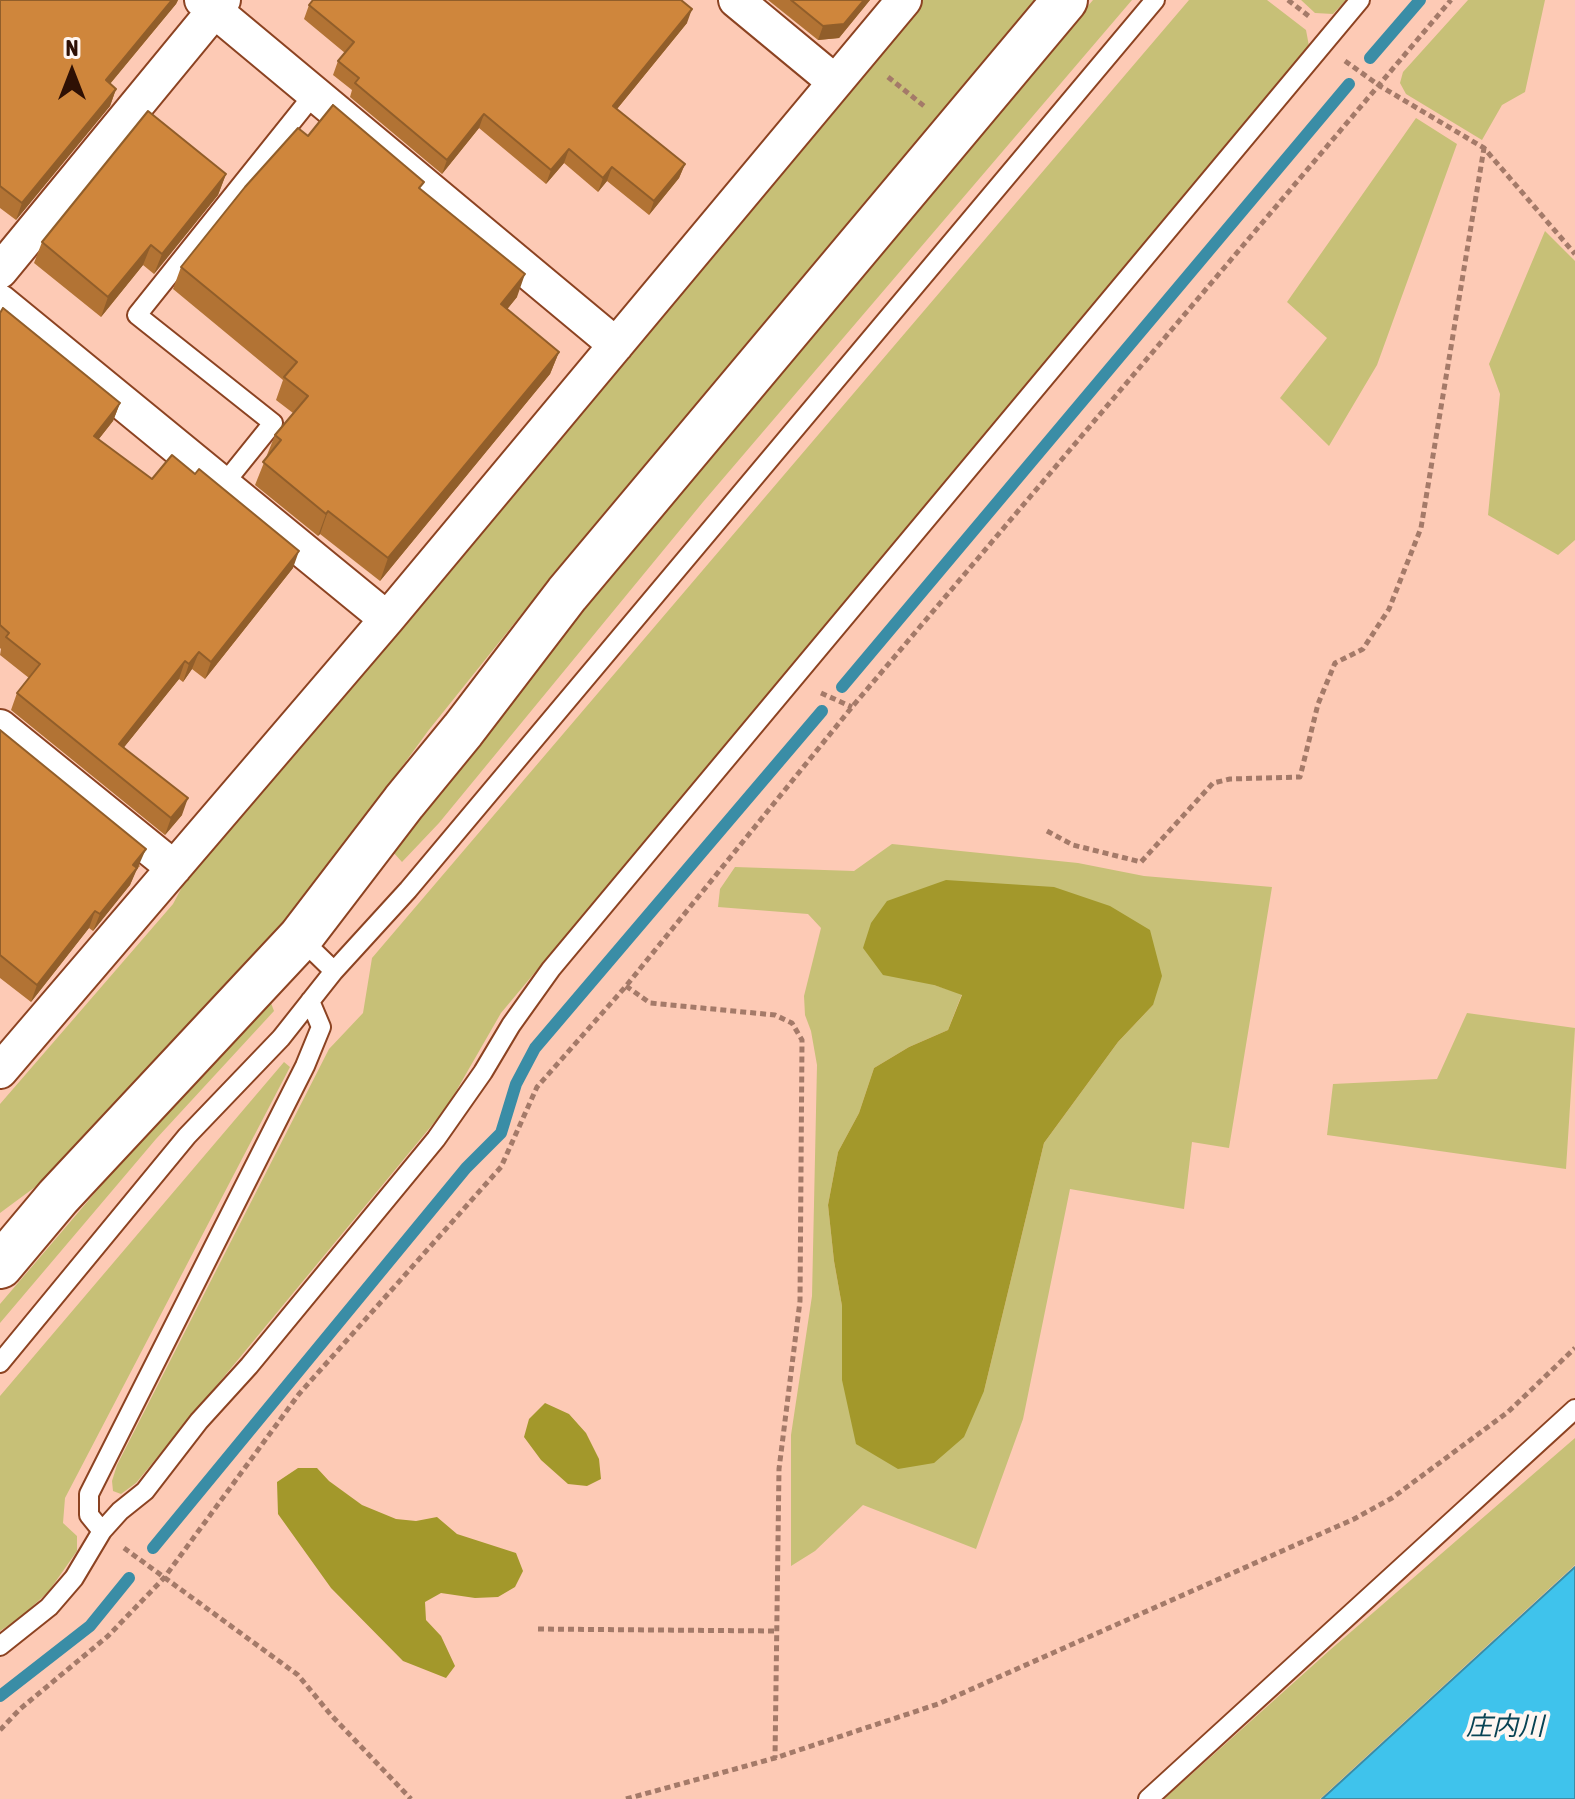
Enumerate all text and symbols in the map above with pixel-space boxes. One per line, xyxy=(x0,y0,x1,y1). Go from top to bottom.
north arrow xyxy=(32,32,112,112)
text: N xyxy=(66,35,78,61)
water label: 庄内川 xyxy=(1466,1711,1544,1743)

